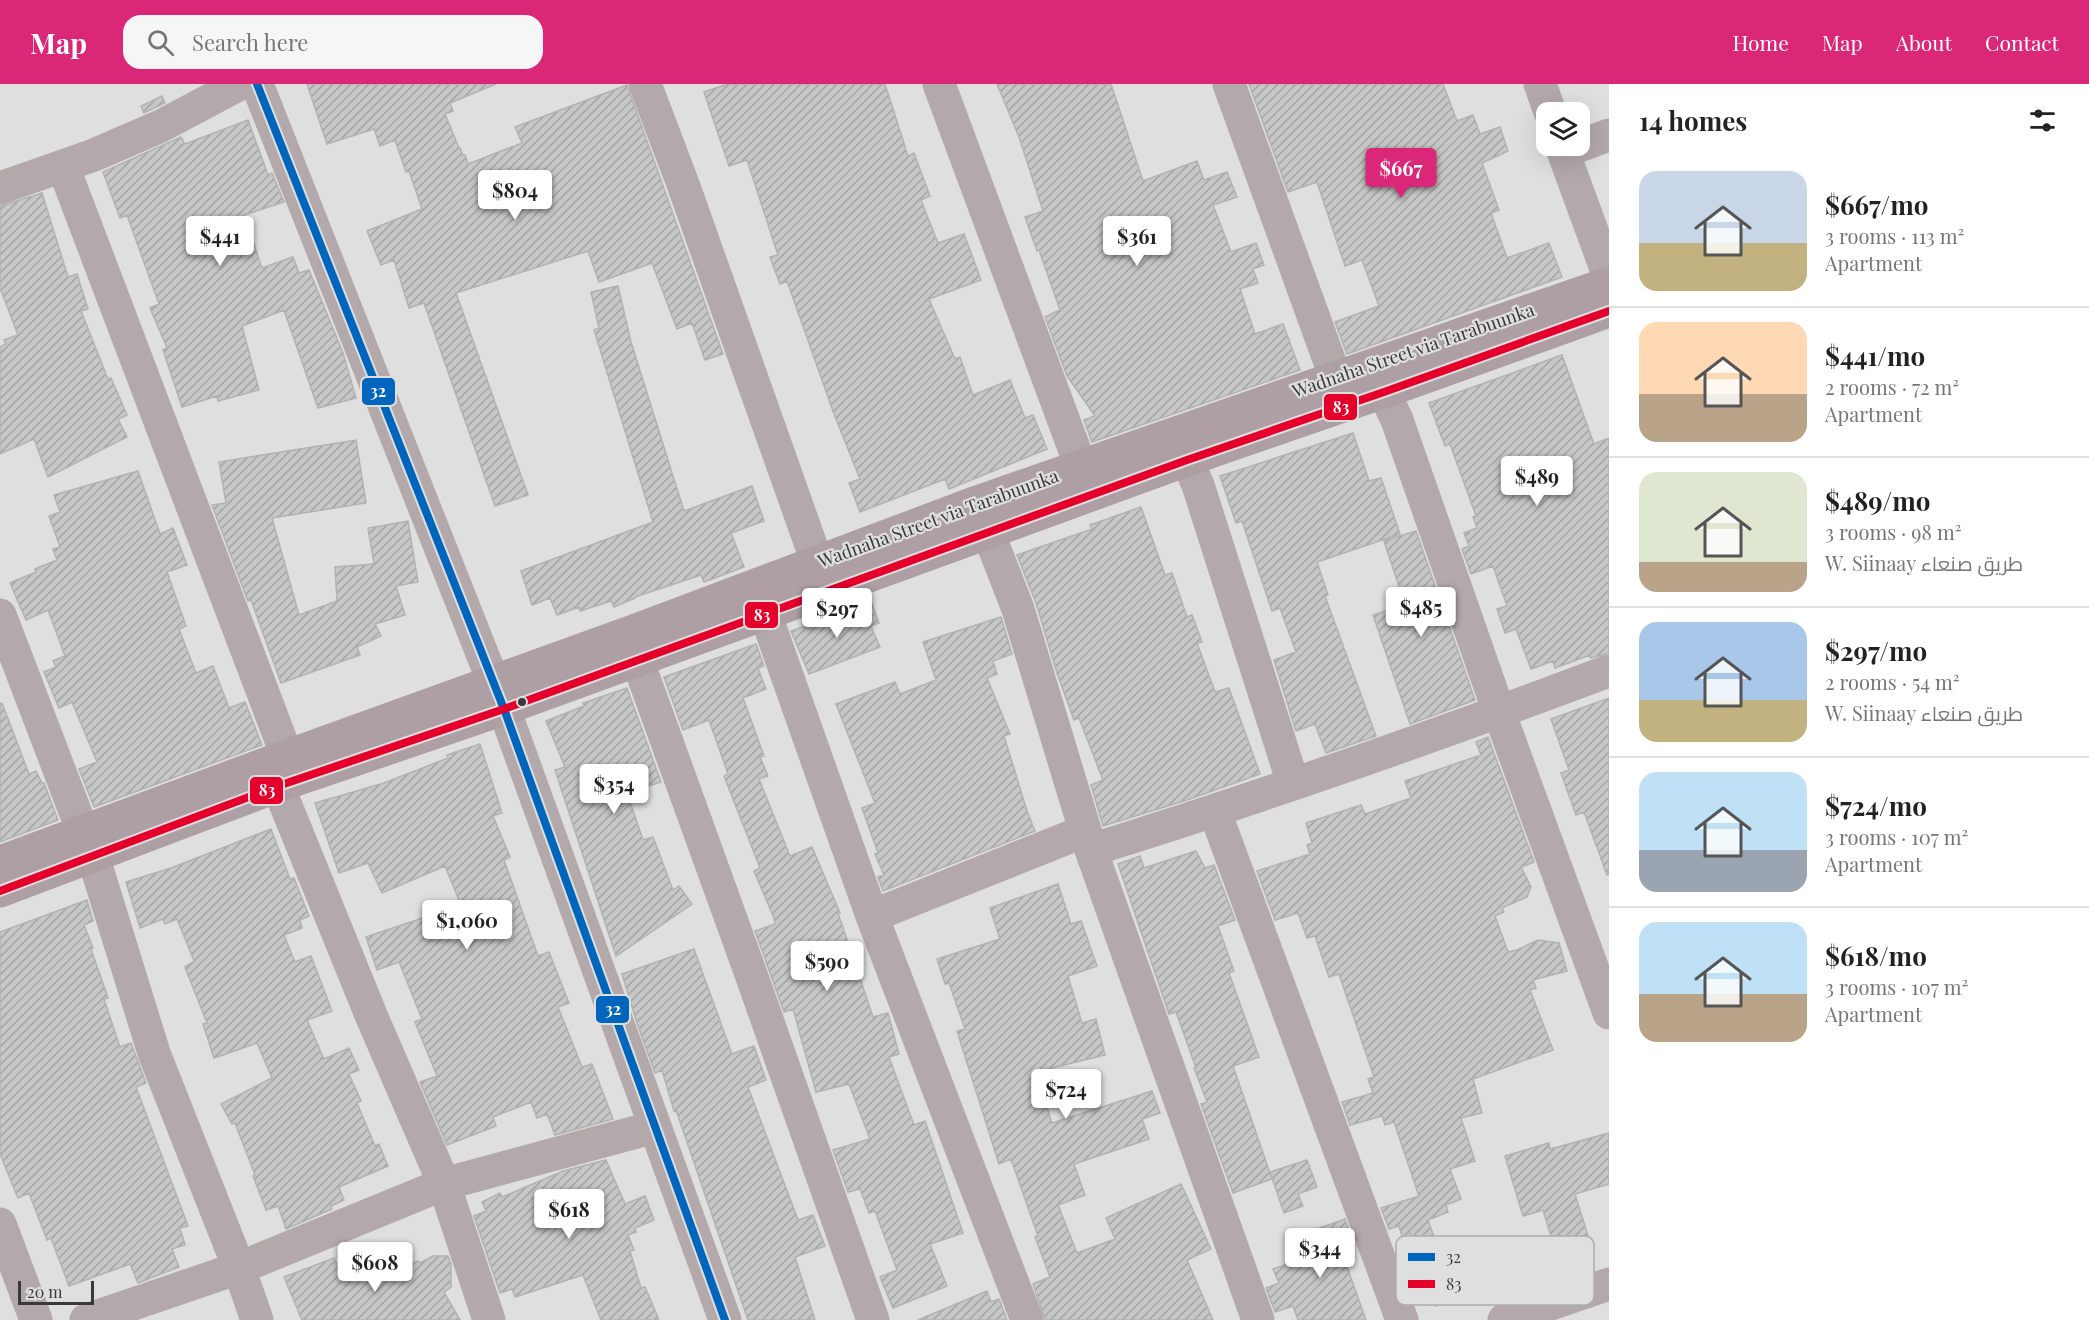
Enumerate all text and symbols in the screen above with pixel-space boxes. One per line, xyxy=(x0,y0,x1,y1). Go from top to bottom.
search box xyxy=(123,15,543,69)
text: Map xyxy=(30,24,87,61)
icon: search xyxy=(144,26,177,59)
text: Search here xyxy=(192,27,308,57)
text: Home xyxy=(1733,28,1789,56)
text: Map xyxy=(1822,28,1863,56)
text: About xyxy=(1896,28,1952,56)
text: Contact xyxy=(1985,28,2059,56)
map controls xyxy=(1536,102,1590,156)
button: layers xyxy=(1536,102,1590,156)
text: 14 homes xyxy=(1639,103,1747,138)
icon: filters xyxy=(2026,104,2059,137)
pin: $667 xyxy=(1365,148,1437,199)
text: $667 xyxy=(1379,154,1423,181)
pin: $804 xyxy=(479,170,551,221)
text: $804 xyxy=(492,176,538,203)
text: $667/mo xyxy=(1825,187,1928,222)
icon: home xyxy=(1687,195,1759,267)
pin: $441 xyxy=(184,216,256,267)
pin: $361 xyxy=(1101,216,1173,267)
text: $441 xyxy=(200,222,240,249)
text: $361 xyxy=(1117,222,1157,249)
text: 3 rooms · 113 m² xyxy=(1825,222,1964,249)
text: Apartment xyxy=(1825,249,1922,276)
street label: Wadnaha Street via Tarabuunka xyxy=(1288,297,1537,403)
text: $441/mo xyxy=(1825,338,1925,373)
icon: home xyxy=(1687,346,1759,418)
text: 2 rooms · 72 m² xyxy=(1825,373,1959,400)
line badge: 32 xyxy=(361,377,396,406)
text: 32 xyxy=(370,380,386,401)
line badge: 83 xyxy=(1323,393,1358,421)
text: 83 xyxy=(1333,396,1349,417)
text: Apartment xyxy=(1825,400,1922,427)
pin: $489 xyxy=(1501,456,1573,507)
text: $489 xyxy=(1515,462,1559,489)
street label: Wadnaha Street via Tarabuunka xyxy=(813,463,1062,573)
text: $489/mo xyxy=(1825,483,1930,518)
icon: home xyxy=(1687,496,1759,568)
text: 3 rooms · 98 m² xyxy=(1825,518,1961,545)
text: W. Siinaay طريق صنعاء xyxy=(1825,549,2023,576)
pin: $485 xyxy=(1385,587,1457,638)
pin: $297 xyxy=(801,588,873,639)
text: $485 xyxy=(1400,593,1442,620)
text: $297 xyxy=(816,594,858,621)
line badge: 83 xyxy=(744,601,779,629)
text: 83 xyxy=(754,604,770,625)
text: $297/mo xyxy=(1825,633,1927,668)
icon: home xyxy=(1687,646,1759,718)
text: 2 rooms · 54 m² xyxy=(1825,668,1960,695)
unlabelled marker xyxy=(516,696,528,708)
text: W. Siinaay طريق صنعاء xyxy=(1825,699,2023,726)
pin: $354 xyxy=(578,764,650,815)
text: $354 xyxy=(594,770,634,797)
line badge: 83 xyxy=(249,776,284,805)
text: 83 xyxy=(259,779,275,800)
text: $724/mo xyxy=(1825,788,1927,823)
icon: home xyxy=(1687,796,1759,868)
text: 3 rooms · 107 m² xyxy=(1825,823,1968,850)
text: Apartment xyxy=(1825,850,1922,877)
pin: $1,060 xyxy=(418,900,516,951)
text: $1,060 xyxy=(436,906,498,933)
text: $618/mo xyxy=(1825,938,1927,973)
pin: $590 xyxy=(791,941,863,992)
icon: home xyxy=(1687,946,1759,1018)
text: $590 xyxy=(805,947,849,974)
text: 3 rooms · 107 m² xyxy=(1825,973,1968,1000)
line badge: 32 xyxy=(595,995,630,1024)
text: 32 xyxy=(605,998,621,1019)
text: Apartment xyxy=(1825,1000,1922,1027)
pin: $724 xyxy=(1030,1069,1102,1120)
text: $724 xyxy=(1045,1075,1087,1102)
pin: $618 xyxy=(533,1189,605,1240)
text: $618 xyxy=(548,1195,590,1222)
pin: $344 xyxy=(1284,1228,1356,1279)
text: $344 xyxy=(1299,1234,1341,1261)
legend xyxy=(1396,1236,1594,1305)
pin: $608 xyxy=(339,1242,411,1293)
text: 32 xyxy=(1446,1246,1461,1267)
text: $608 xyxy=(352,1248,398,1275)
text: 83 xyxy=(1446,1273,1461,1294)
scale bar xyxy=(18,1278,94,1306)
text: 20 m xyxy=(27,1281,62,1302)

